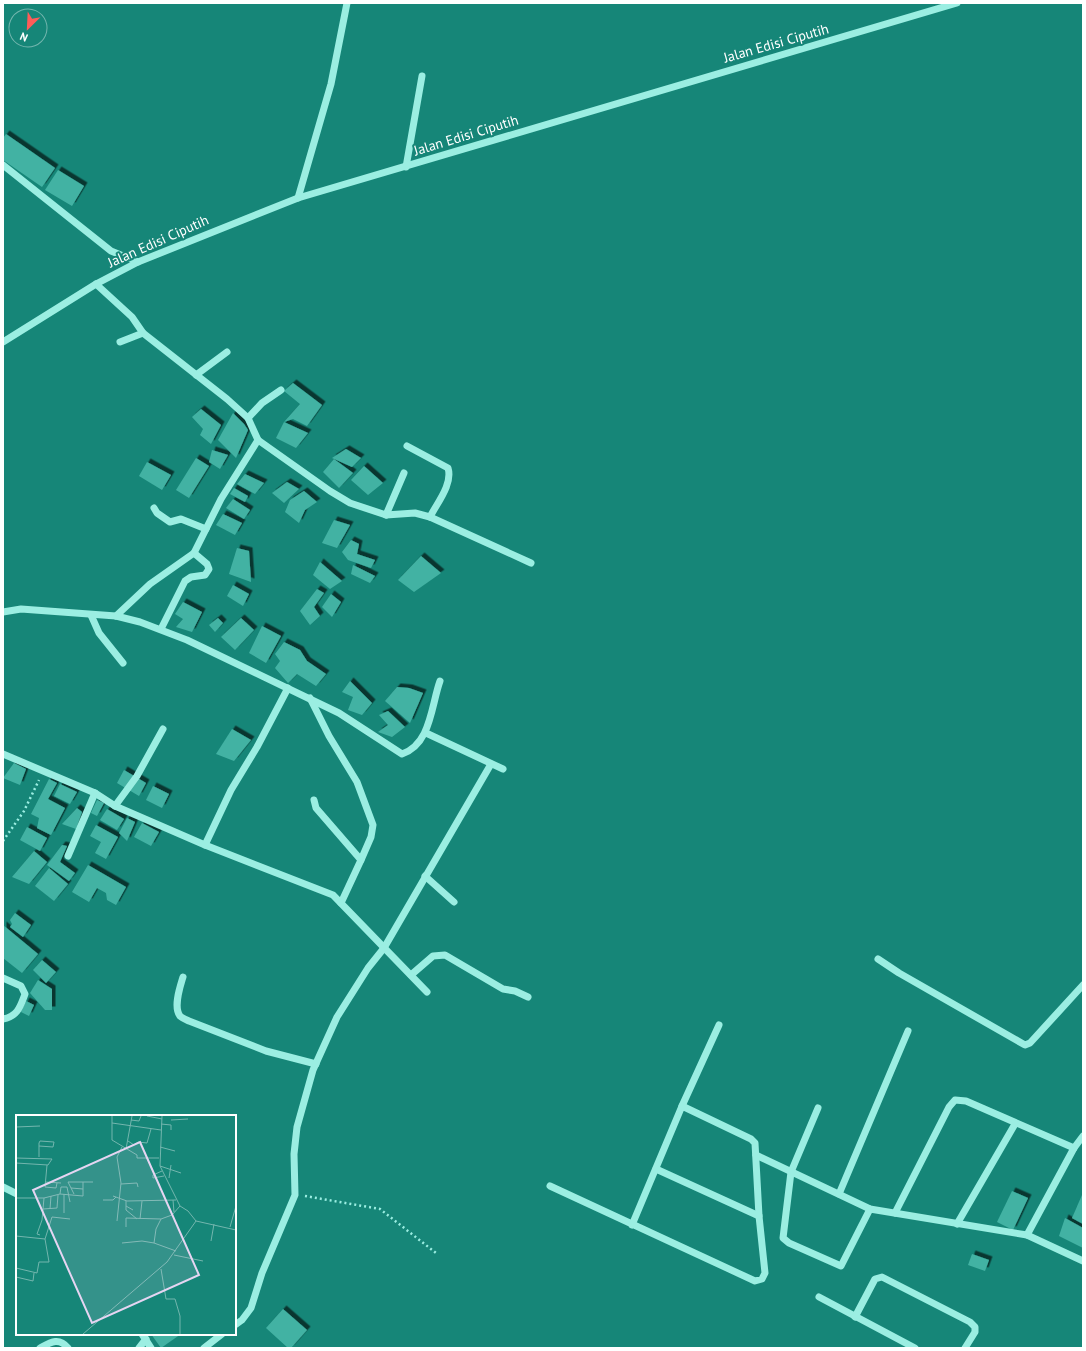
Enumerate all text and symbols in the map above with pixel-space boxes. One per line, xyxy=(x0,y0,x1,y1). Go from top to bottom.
north arrow xyxy=(8,8,48,48)
street label: Jalan Edisi Ciputih xyxy=(720,19,831,67)
text: N xyxy=(18,29,30,45)
street label: Jalan Edisi Ciputih xyxy=(410,111,521,160)
street label: Jalan Edisi Ciputih xyxy=(104,211,211,272)
inset map xyxy=(16,1115,236,1335)

